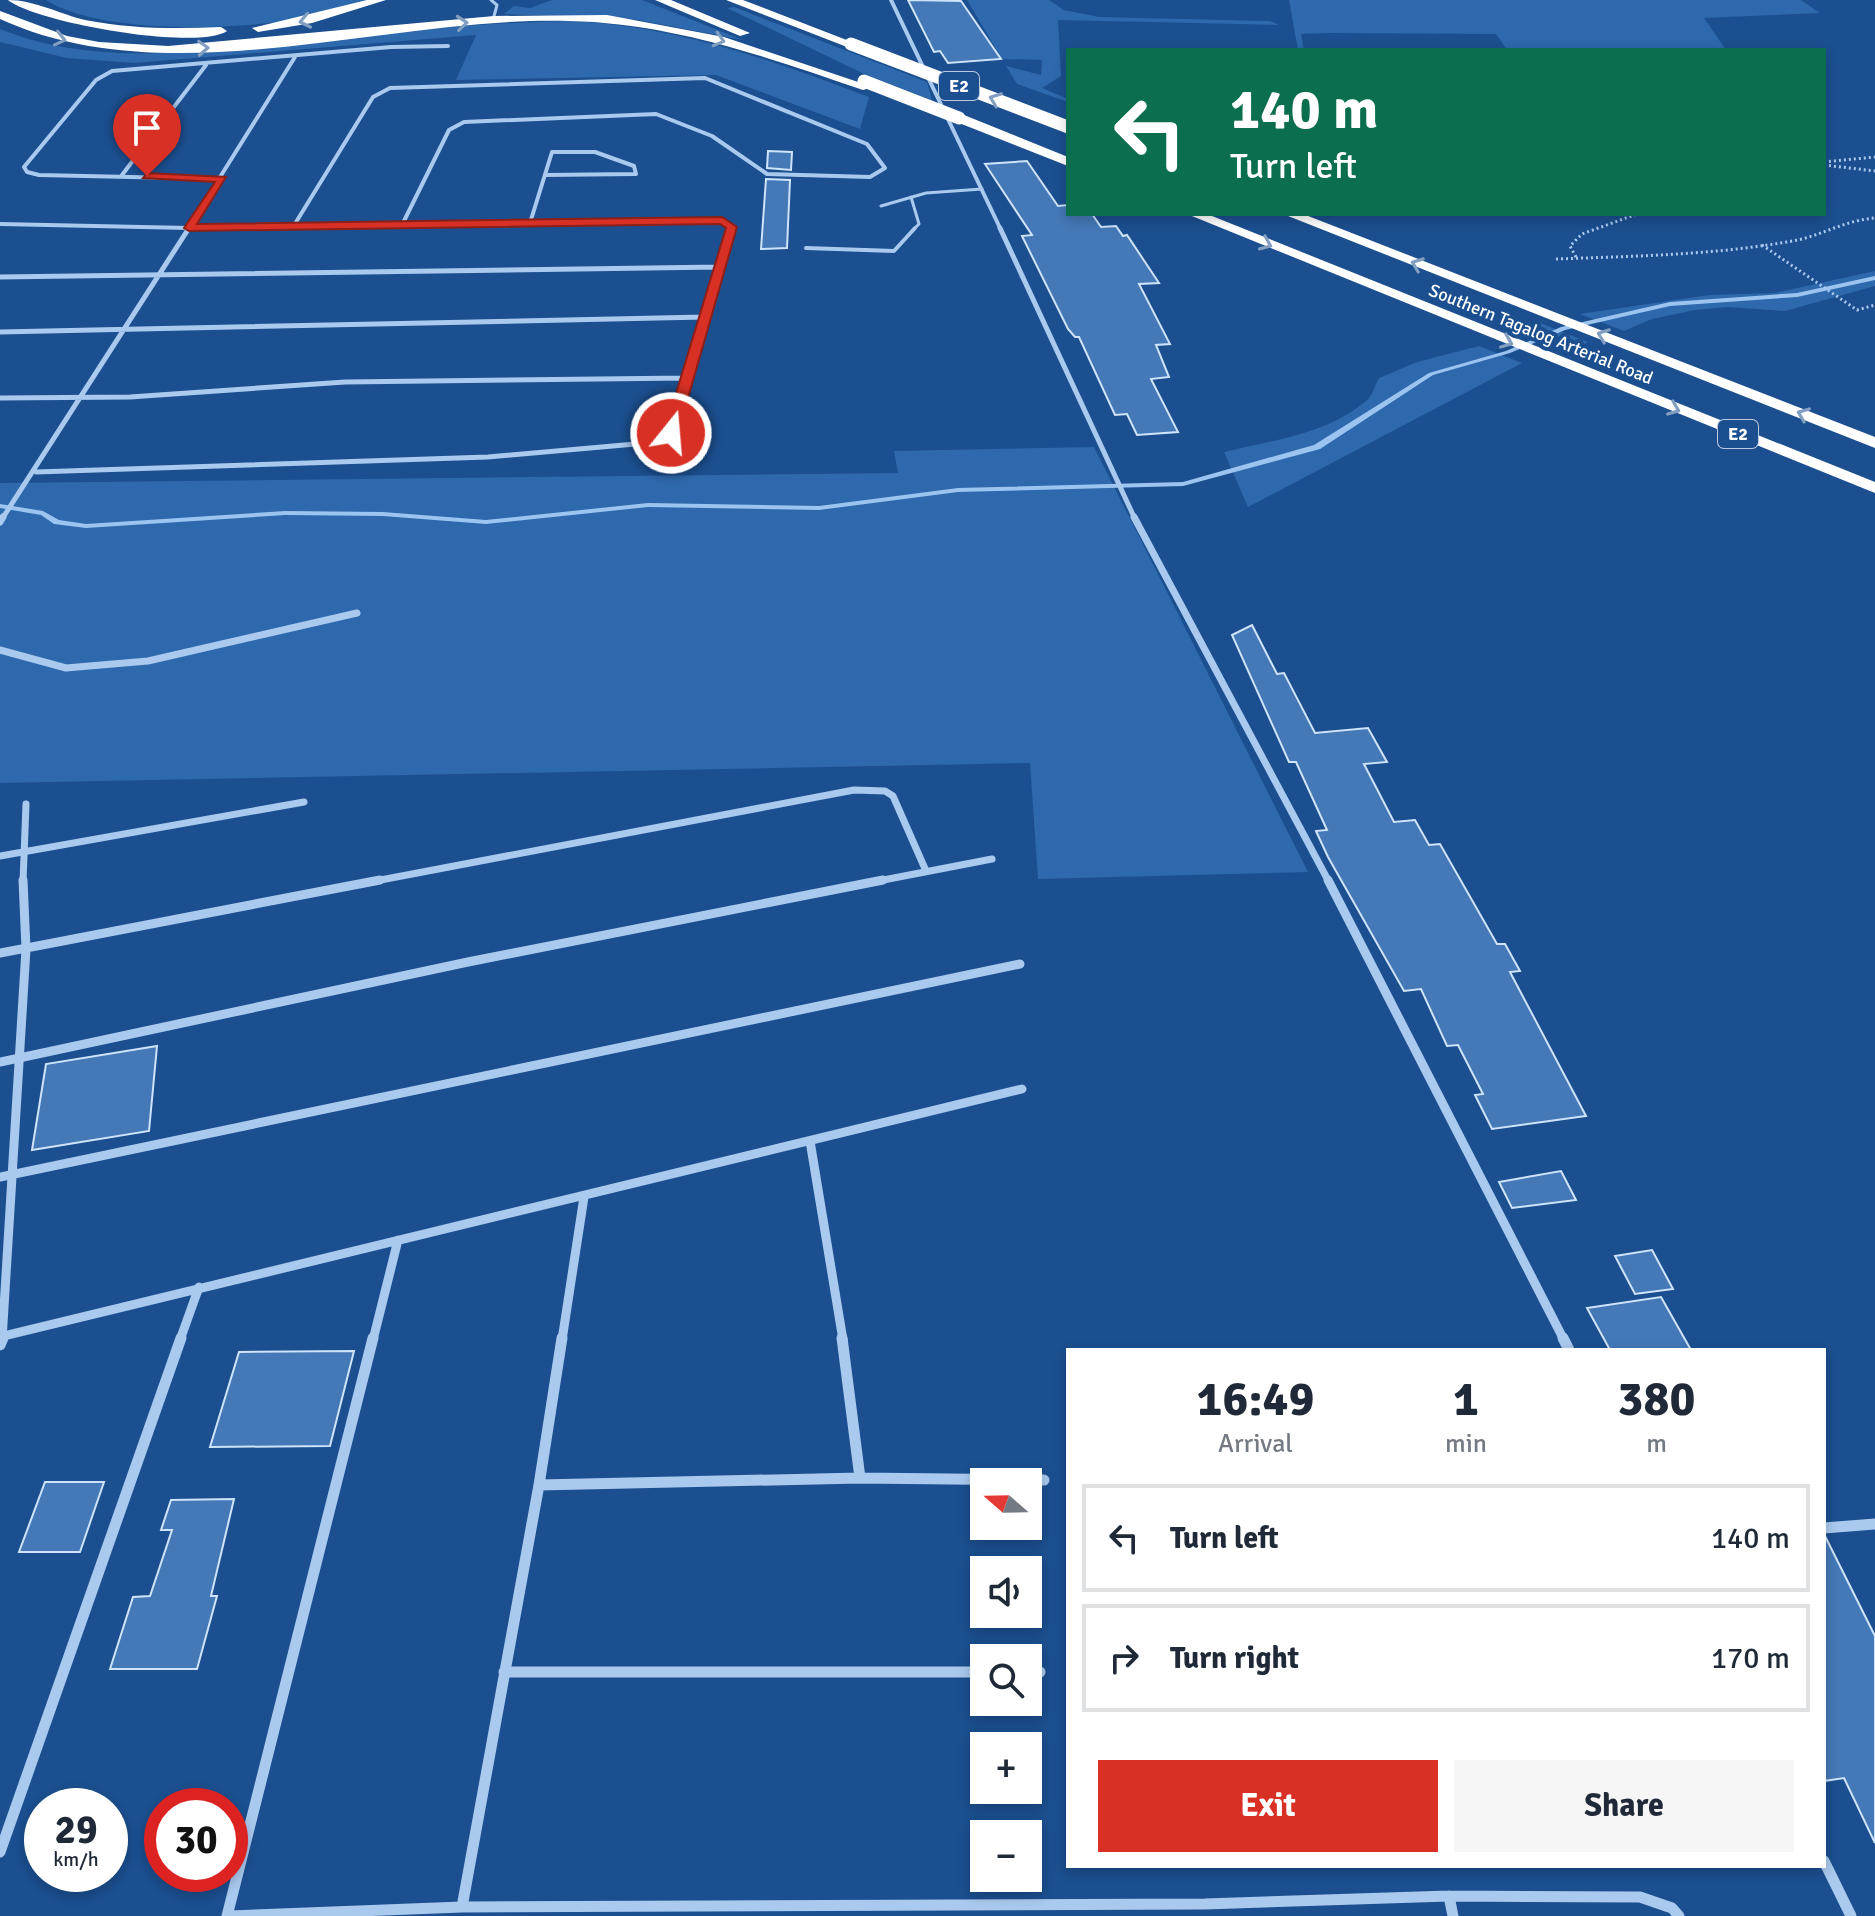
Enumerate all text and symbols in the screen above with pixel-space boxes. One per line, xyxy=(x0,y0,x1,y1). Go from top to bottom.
one-way arrow xyxy=(299,12,312,29)
one-way arrow xyxy=(456,15,469,32)
one-way arrow xyxy=(53,30,67,47)
one-way arrow xyxy=(712,31,726,47)
one-way arrow xyxy=(197,40,210,57)
road number: E2 xyxy=(939,72,979,100)
text: 140 m xyxy=(1230,75,1378,144)
icon: left xyxy=(1098,80,1202,184)
one-way arrow xyxy=(989,92,1003,109)
pin xyxy=(113,94,181,176)
icon: arrive xyxy=(125,106,169,150)
text: Turn left xyxy=(1230,144,1357,189)
one-way arrow xyxy=(1258,235,1272,251)
one-way arrow xyxy=(1411,257,1425,274)
street label: Southern Tagalog Arterial Road xyxy=(1426,279,1656,389)
one-way arrow xyxy=(1596,328,1610,345)
one-way arrow xyxy=(1499,332,1513,349)
position arrow xyxy=(629,391,713,475)
one-way arrow xyxy=(1666,399,1680,416)
one-way arrow xyxy=(1797,407,1811,424)
road number: E2 xyxy=(1718,420,1758,448)
text: 16:49 xyxy=(1197,1370,1314,1429)
text: 1 xyxy=(1453,1370,1479,1429)
text: 380 xyxy=(1618,1370,1695,1429)
text: Arrival xyxy=(1218,1428,1293,1460)
text: min xyxy=(1445,1428,1487,1460)
text: m xyxy=(1646,1428,1667,1460)
north arrow xyxy=(970,1468,1042,1540)
map controls xyxy=(970,1468,1042,1892)
icon: left xyxy=(1102,1516,1146,1560)
text: Turn left xyxy=(1170,1520,1279,1557)
text: 140 m xyxy=(1711,1520,1790,1557)
button: sound xyxy=(970,1556,1042,1628)
icon: right xyxy=(1102,1636,1146,1680)
text: Turn right xyxy=(1170,1640,1299,1677)
text: 170 m xyxy=(1711,1640,1790,1677)
button: search xyxy=(970,1644,1042,1716)
button: + xyxy=(970,1732,1042,1804)
button: Exit xyxy=(1098,1760,1438,1852)
button: Share xyxy=(1454,1760,1794,1852)
speed limit sign: 30 xyxy=(144,1788,248,1892)
text: 29 xyxy=(54,1805,98,1855)
button: − xyxy=(970,1820,1042,1892)
text: km/h xyxy=(53,1847,99,1872)

